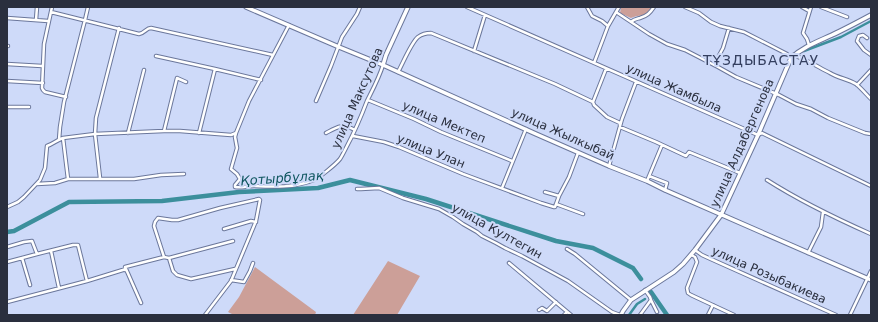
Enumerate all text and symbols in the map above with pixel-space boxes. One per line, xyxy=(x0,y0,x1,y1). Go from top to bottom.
street label: улица Максутова xyxy=(328,45,386,151)
district label: ТҰЗДЫБАСТАУ xyxy=(702,52,819,68)
street label: улица Жамбыла xyxy=(624,61,724,115)
street label: улица Алдабергенова xyxy=(707,77,777,209)
street label: улица Мектеп xyxy=(400,98,488,146)
street label: улица Жылкыбай xyxy=(509,105,617,163)
street label: улица Улан xyxy=(395,131,467,171)
water label: Қотырбұлақ xyxy=(240,168,324,188)
street label: улица Култегин xyxy=(449,200,545,262)
street label: улица Розыбакиева xyxy=(710,243,828,307)

